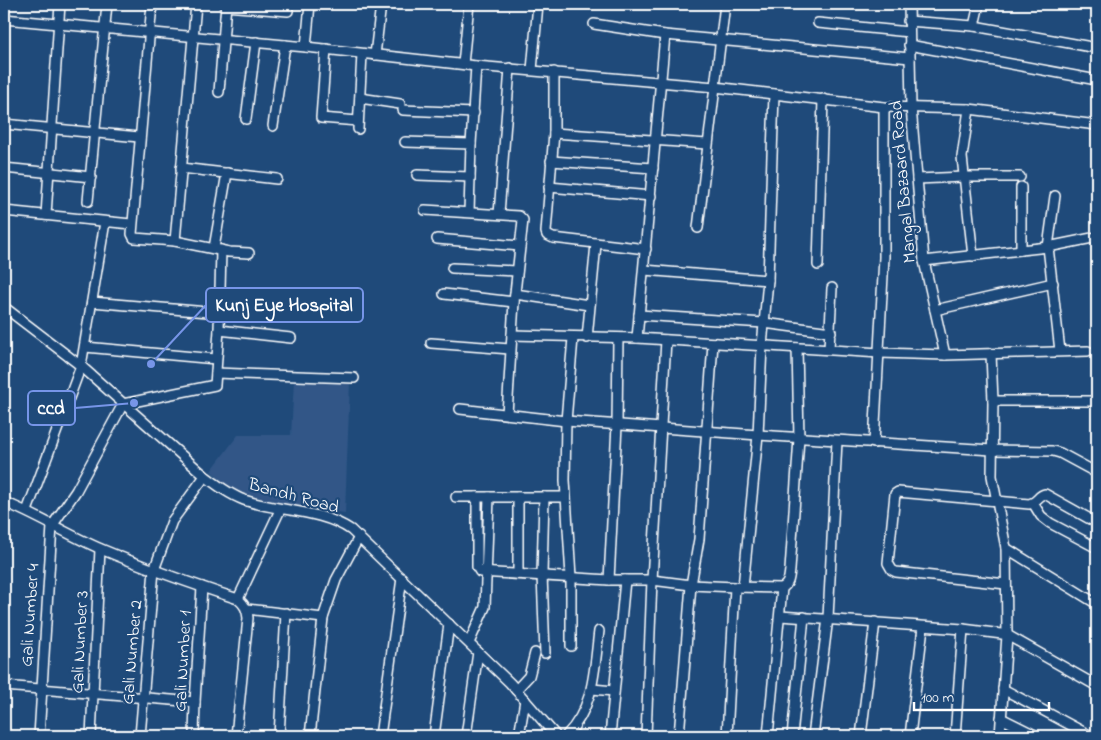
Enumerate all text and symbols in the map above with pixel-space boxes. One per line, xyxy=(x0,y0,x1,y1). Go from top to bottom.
street label: Mangal Bazaard Road xyxy=(884,99,925,264)
callout: Kunj Eye Hospital xyxy=(206,288,363,322)
text: Kunj Eye Hospital xyxy=(215,293,353,322)
callout: ccd xyxy=(28,391,75,425)
text: ccd xyxy=(37,396,65,423)
street label: Bandh Road xyxy=(244,472,342,522)
street label: Gali Number 4 xyxy=(14,562,48,668)
street label: Gali Number 3 xyxy=(65,590,97,694)
street label: Gali Number 2 xyxy=(115,599,151,705)
street label: Gali Number 1 xyxy=(168,609,200,712)
scale bar xyxy=(914,680,1048,712)
text: 100 m xyxy=(921,687,954,709)

